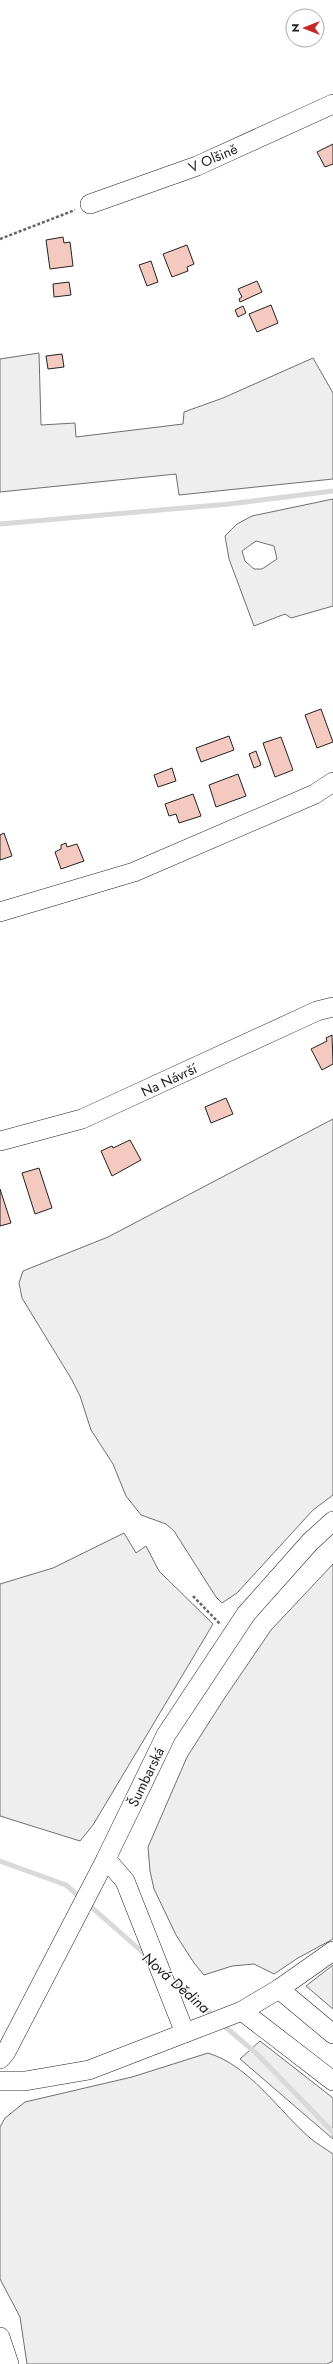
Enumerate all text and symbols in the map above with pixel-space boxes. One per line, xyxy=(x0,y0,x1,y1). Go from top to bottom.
north arrow xyxy=(285,8,325,48)
text: N xyxy=(287,24,303,32)
street label: V Olšině xyxy=(185,139,241,177)
street label: Na Návrší xyxy=(138,1058,201,1102)
street label: Šumbarská xyxy=(123,1744,169,1810)
water label: Nová Dědina xyxy=(137,1947,215,2019)

